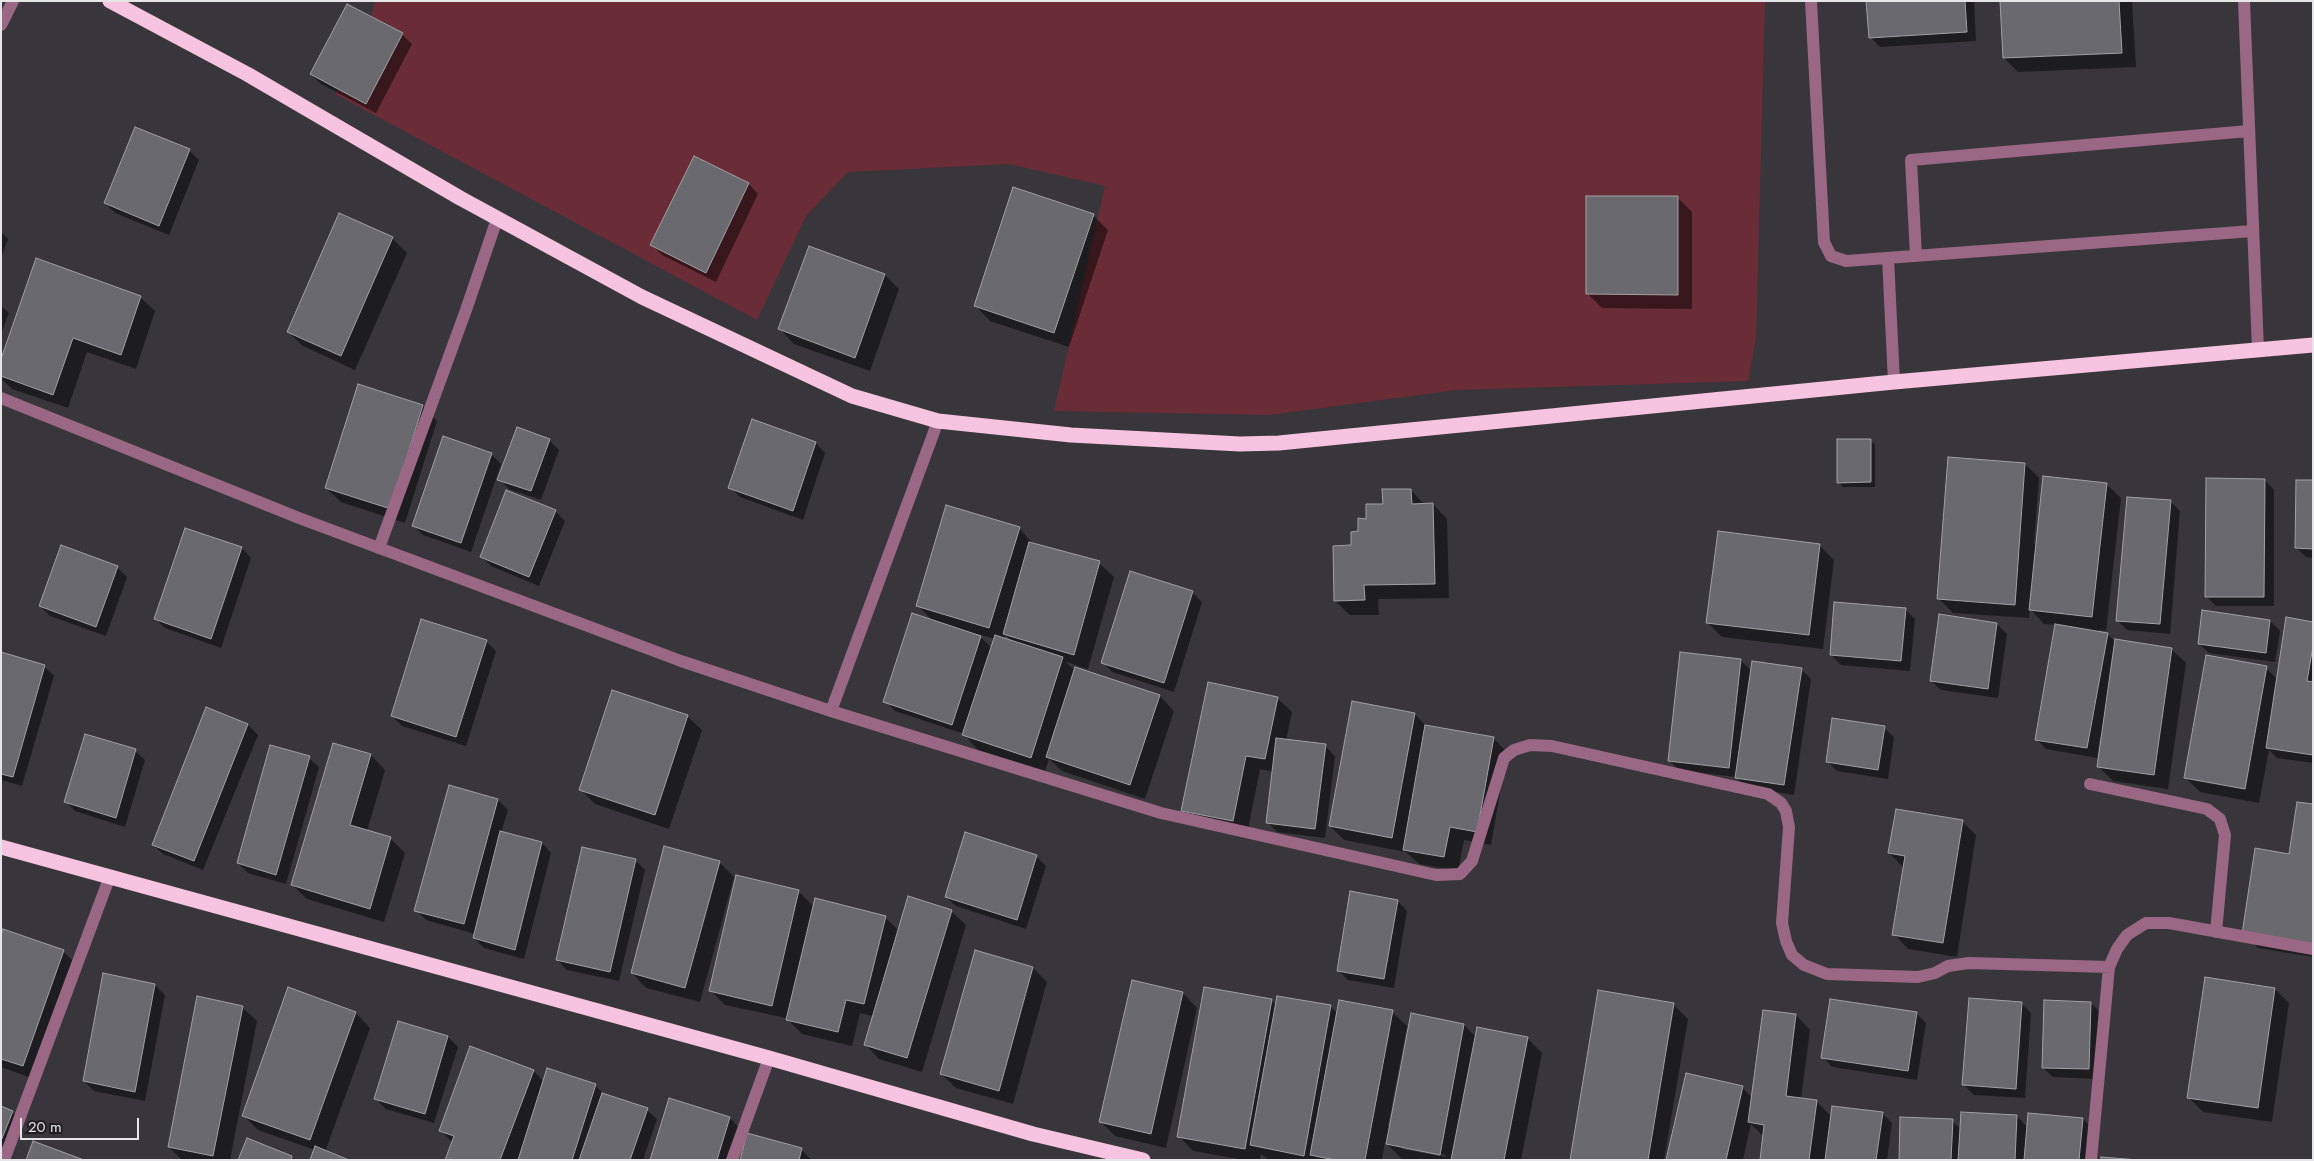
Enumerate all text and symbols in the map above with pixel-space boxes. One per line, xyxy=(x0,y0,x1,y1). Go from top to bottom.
scale bar xyxy=(22,1108,141,1140)
text: 20 m xyxy=(28,1116,62,1138)

